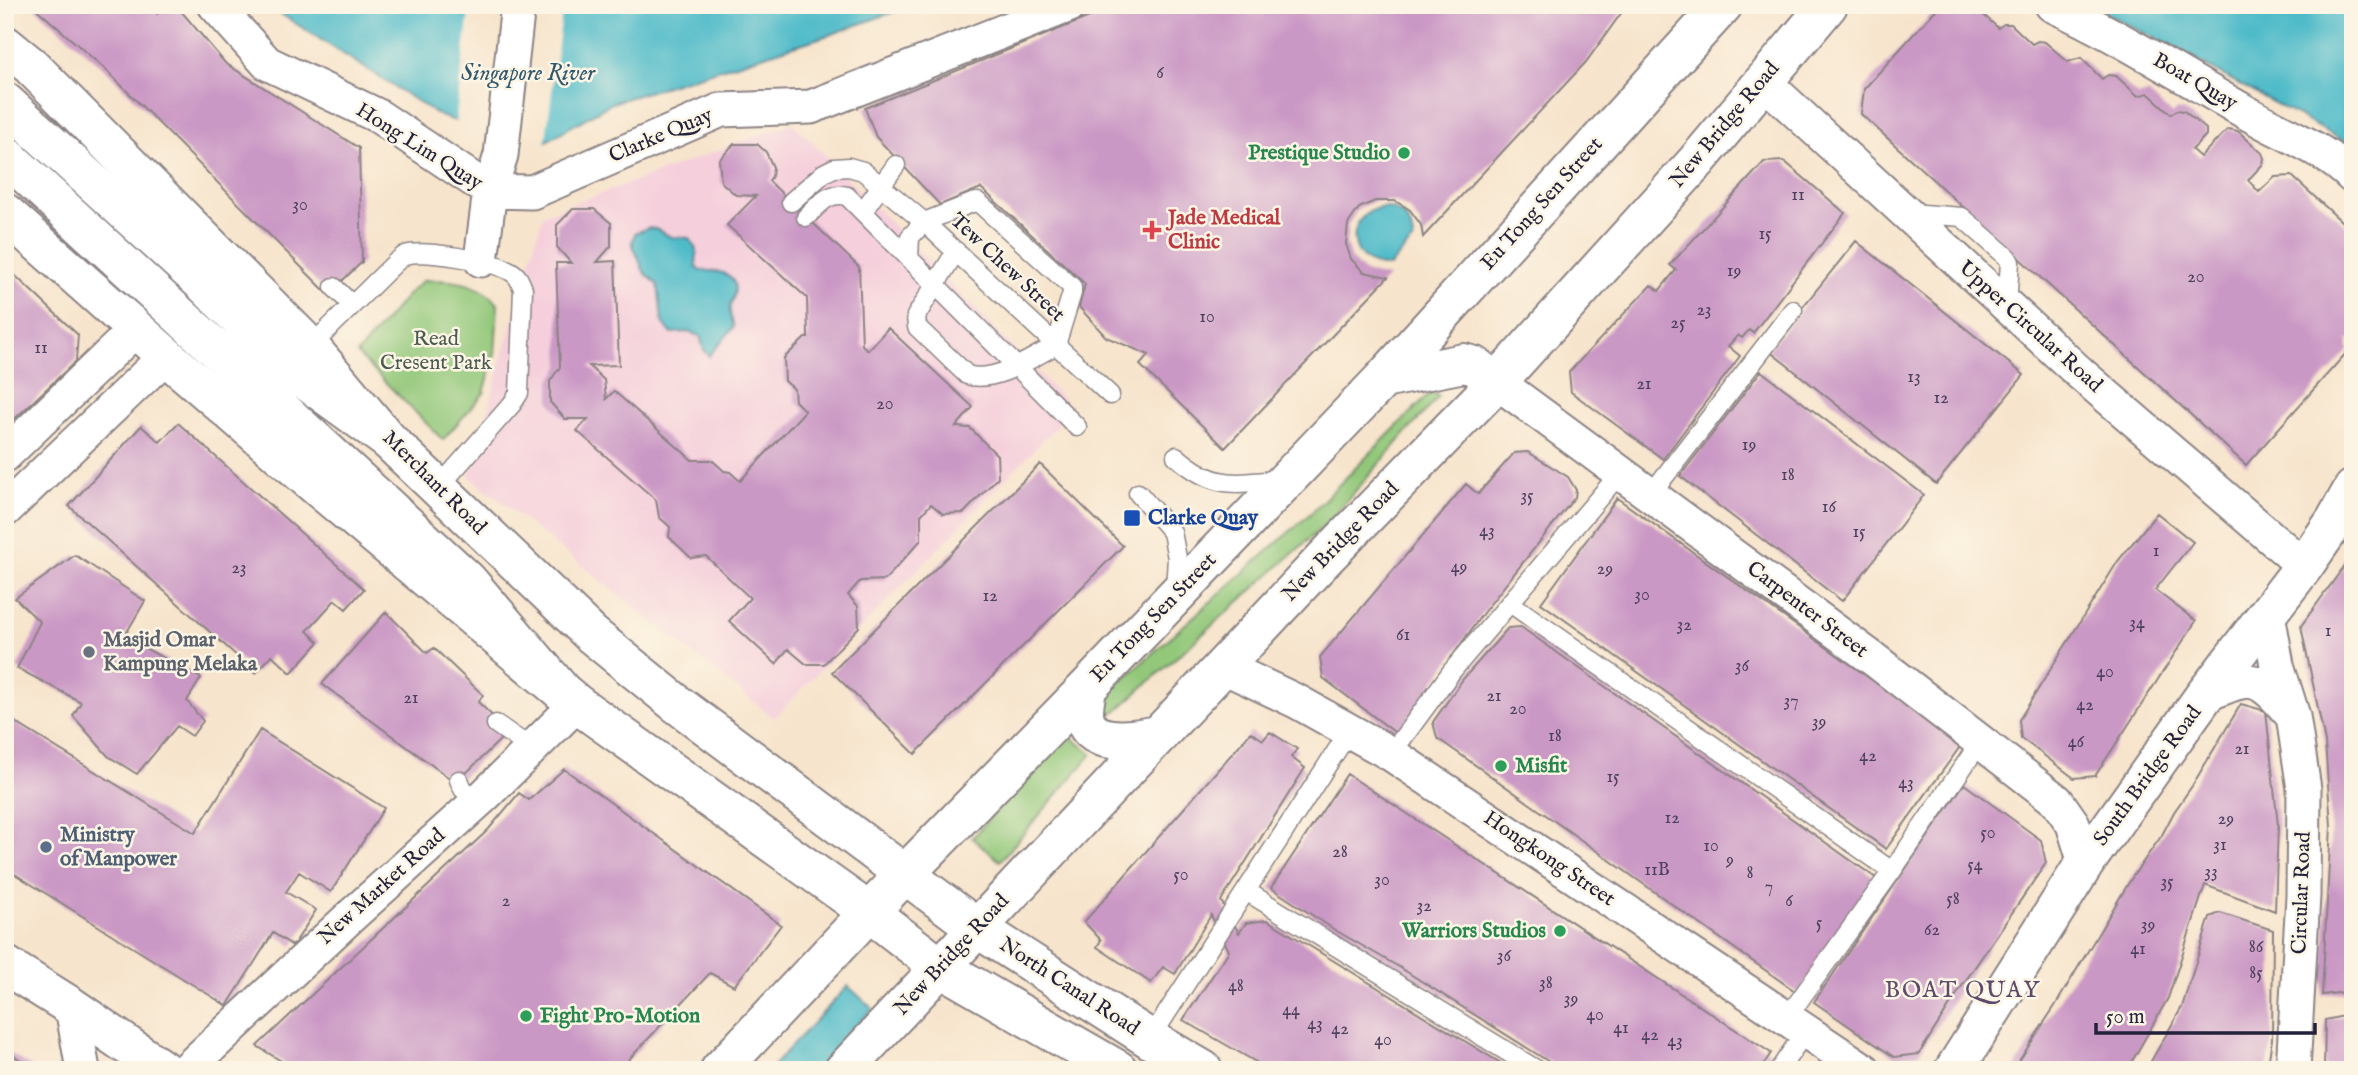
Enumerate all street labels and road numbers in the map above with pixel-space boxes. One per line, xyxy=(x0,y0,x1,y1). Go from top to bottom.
street label: Boat Quay xyxy=(2148,47,2243,117)
street label: New Bridge Road xyxy=(1664,56,1786,194)
street label: Hong Lim Quay xyxy=(350,97,488,197)
street label: Clarke Quay xyxy=(605,102,718,170)
street label: Eu Tong Sen Street xyxy=(1475,132,1609,276)
street label: Tew Chew Street xyxy=(944,208,1070,328)
street label: Upper Circular Road xyxy=(1952,255,2108,399)
street label: Merchant Road xyxy=(376,425,492,541)
street label: New Bridge Road xyxy=(1277,476,1406,608)
street label: Eu Tong Sen Street xyxy=(1085,547,1223,689)
street label: Carpenter Street xyxy=(1741,556,1873,664)
street label: South Bridge Road xyxy=(2088,700,2209,852)
street label: Hongkong Street xyxy=(1478,805,1620,913)
street label: New Market Road xyxy=(313,822,452,951)
street label: Circular Road xyxy=(2286,830,2318,955)
street label: New Bridge Road xyxy=(889,888,1016,1022)
street label: North Canal Road xyxy=(994,932,1145,1043)

